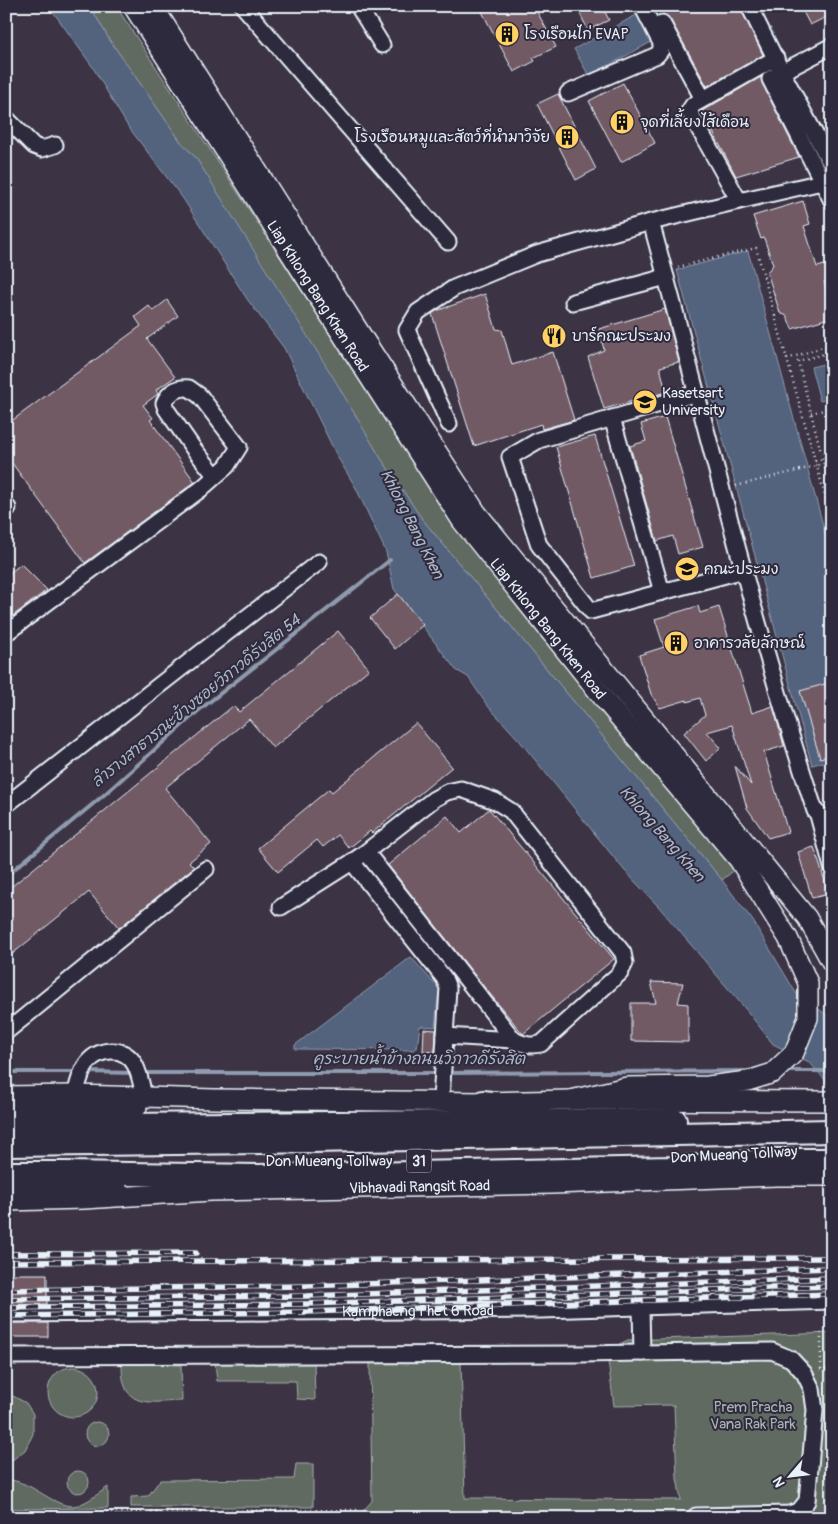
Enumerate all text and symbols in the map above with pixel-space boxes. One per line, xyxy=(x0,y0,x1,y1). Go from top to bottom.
building icon: โรงเรือนไก่ EVAP xyxy=(494,21,520,47)
place label: โรงเรือนไก่ EVAP xyxy=(524,24,629,44)
place label: จุดที่เลี้ยงไส้เดือน xyxy=(640,108,749,133)
building icon: จุดที่เลี้ยงไส้เดือน xyxy=(609,109,635,135)
place label: โรงเรือนหมูและสัตว์ที่นำมาวิจัย xyxy=(355,123,550,148)
building icon: โรงเรือนหมูและสัตว์ที่นำมาวิจัย xyxy=(554,124,580,150)
street label: Liap Khlong Bang Khen Road xyxy=(263,217,373,375)
restaurant icon: บาร์คณะประมง xyxy=(541,323,567,349)
place label: บาร์คณะประมง xyxy=(572,326,671,346)
place label: Kasetsart University xyxy=(662,384,725,420)
school or university icon: Kasetsart University xyxy=(632,389,658,415)
water label: Khlong Bang Khen xyxy=(376,466,449,583)
street label: Liap Khlong Bang Khen Road xyxy=(486,554,610,703)
school or university icon: คณะประมง xyxy=(674,556,700,582)
place label: คณะประมง xyxy=(704,560,779,579)
water label: ลำรางสาธารณะข้างซอยวิภาวดีรังสิต 54 xyxy=(87,609,305,792)
building icon: อาคารวลัยลักษณ์ xyxy=(663,630,689,656)
place label: อาคารวลัยลักษณ์ xyxy=(694,633,805,653)
water label: Khlong Bang Khen xyxy=(615,782,710,887)
water label: คูระบายน้ำข้างถนนวิภาวดีรังสิต xyxy=(313,1044,526,1071)
street label: Don Mueang Tollway xyxy=(670,1142,798,1168)
road number: 31 xyxy=(406,1150,432,1172)
street label: Don Mueang Tollway xyxy=(266,1152,393,1171)
street label: Vibhavadi Rangsit Road xyxy=(349,1176,490,1198)
street label: Kamphaeng Phet 6 Road xyxy=(342,1301,494,1321)
park label: Prem Pracha Vana Rak Park xyxy=(710,1398,797,1434)
north arrow xyxy=(766,1452,816,1502)
text: N xyxy=(769,1474,789,1490)

